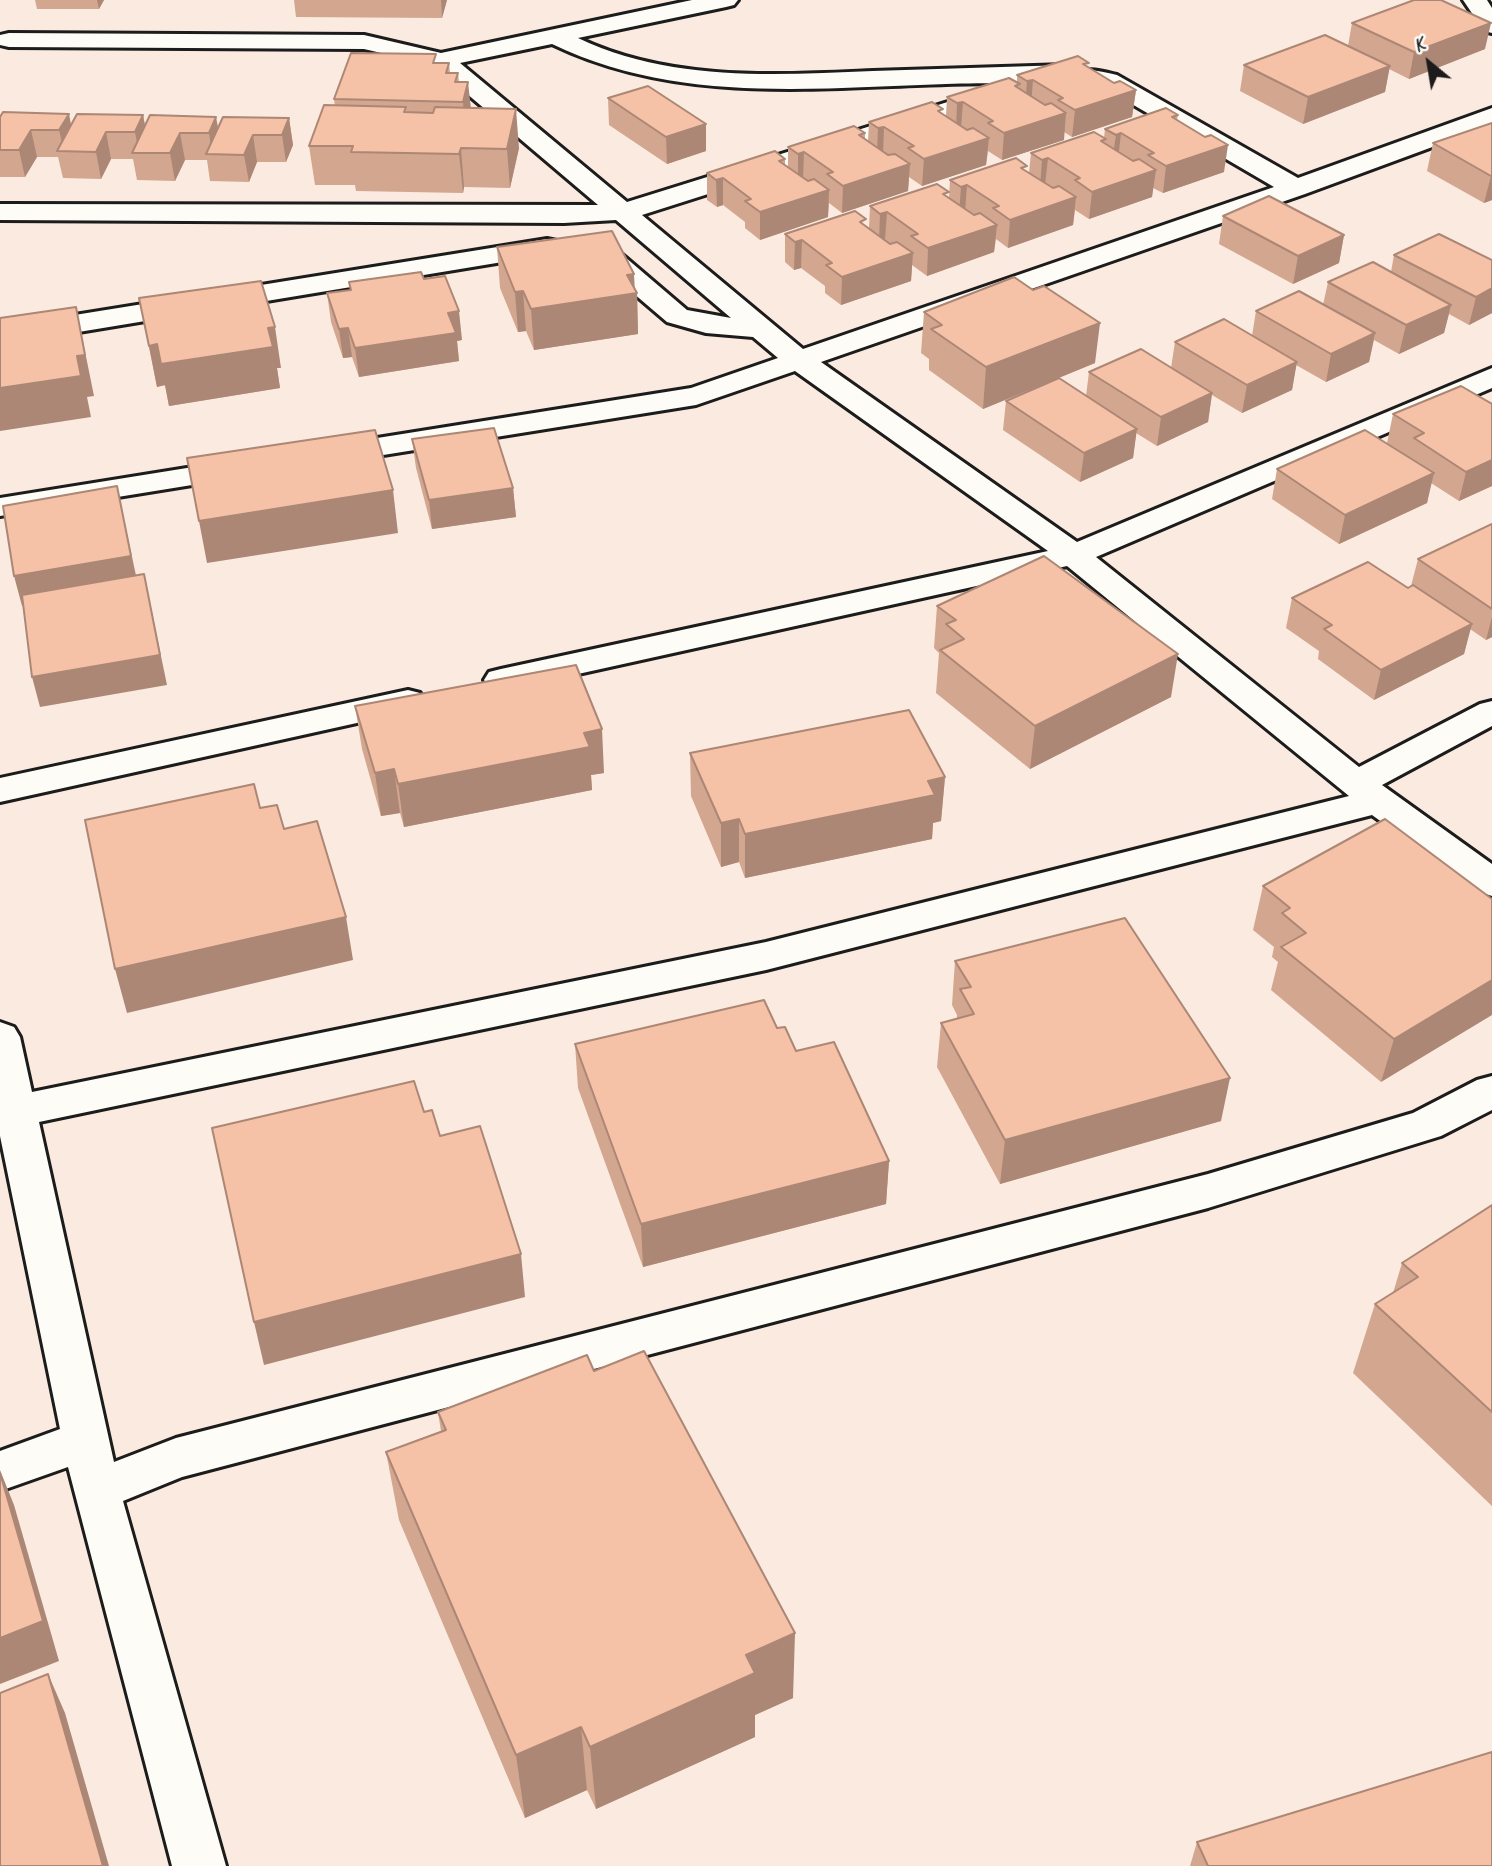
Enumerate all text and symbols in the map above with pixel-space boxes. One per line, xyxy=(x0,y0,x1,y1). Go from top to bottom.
north arrow xyxy=(1394,28,1464,98)
text: K xyxy=(1408,32,1429,58)

